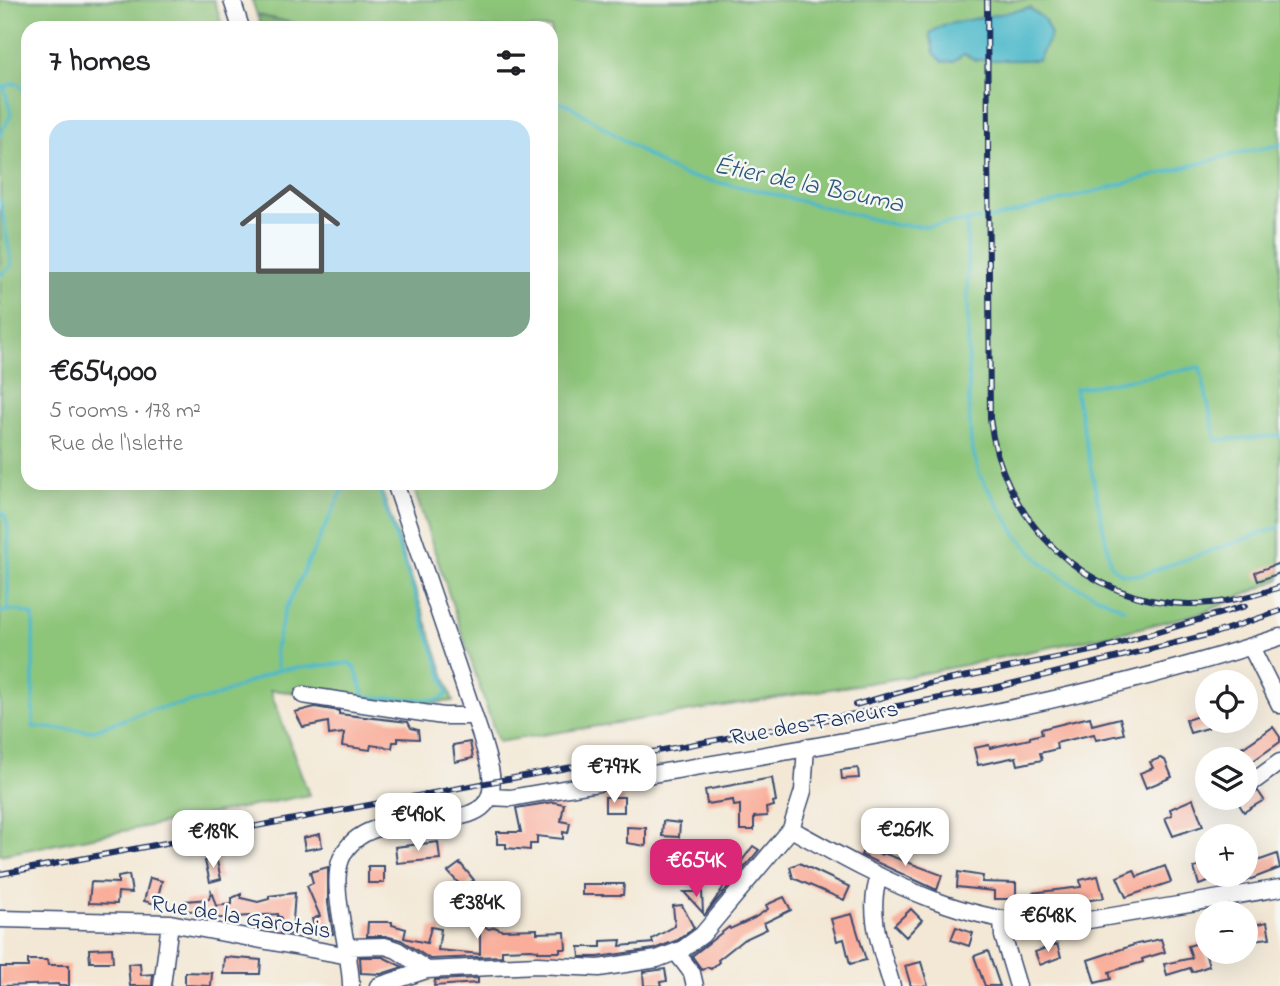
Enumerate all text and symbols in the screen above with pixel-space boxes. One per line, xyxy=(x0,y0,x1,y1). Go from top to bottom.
text: 7 homes xyxy=(49,41,151,85)
icon: filters xyxy=(492,44,530,82)
water label: Étier de la Bouma xyxy=(710,147,908,225)
icon: home xyxy=(227,166,353,292)
text: €654,000 xyxy=(49,351,157,395)
text: 5 rooms · 178 m² xyxy=(49,395,201,428)
text: Rue de l'Islette xyxy=(49,428,183,461)
map controls xyxy=(1195,670,1258,964)
button: locate xyxy=(1195,670,1258,733)
street label: Rue des Faneurs xyxy=(727,692,901,757)
pin: €797K xyxy=(565,746,663,805)
button: layers xyxy=(1195,747,1258,810)
text: €797K xyxy=(587,751,641,784)
pin: €490K xyxy=(369,794,467,853)
text: €490K xyxy=(391,799,445,832)
pin: €261K xyxy=(856,808,954,868)
pin: €189K xyxy=(164,810,262,870)
text: €261K xyxy=(877,814,933,847)
text: €189K xyxy=(188,816,238,849)
button: + xyxy=(1195,824,1258,887)
pin: €654K xyxy=(647,839,745,899)
text: €654K xyxy=(666,845,726,878)
pin: €384K xyxy=(428,881,526,941)
street label: Rue de la Garotais xyxy=(148,887,333,950)
text: €384K xyxy=(450,887,504,920)
pin: €648K xyxy=(999,894,1097,954)
text: €648K xyxy=(1020,900,1076,933)
button: − xyxy=(1195,901,1258,964)

